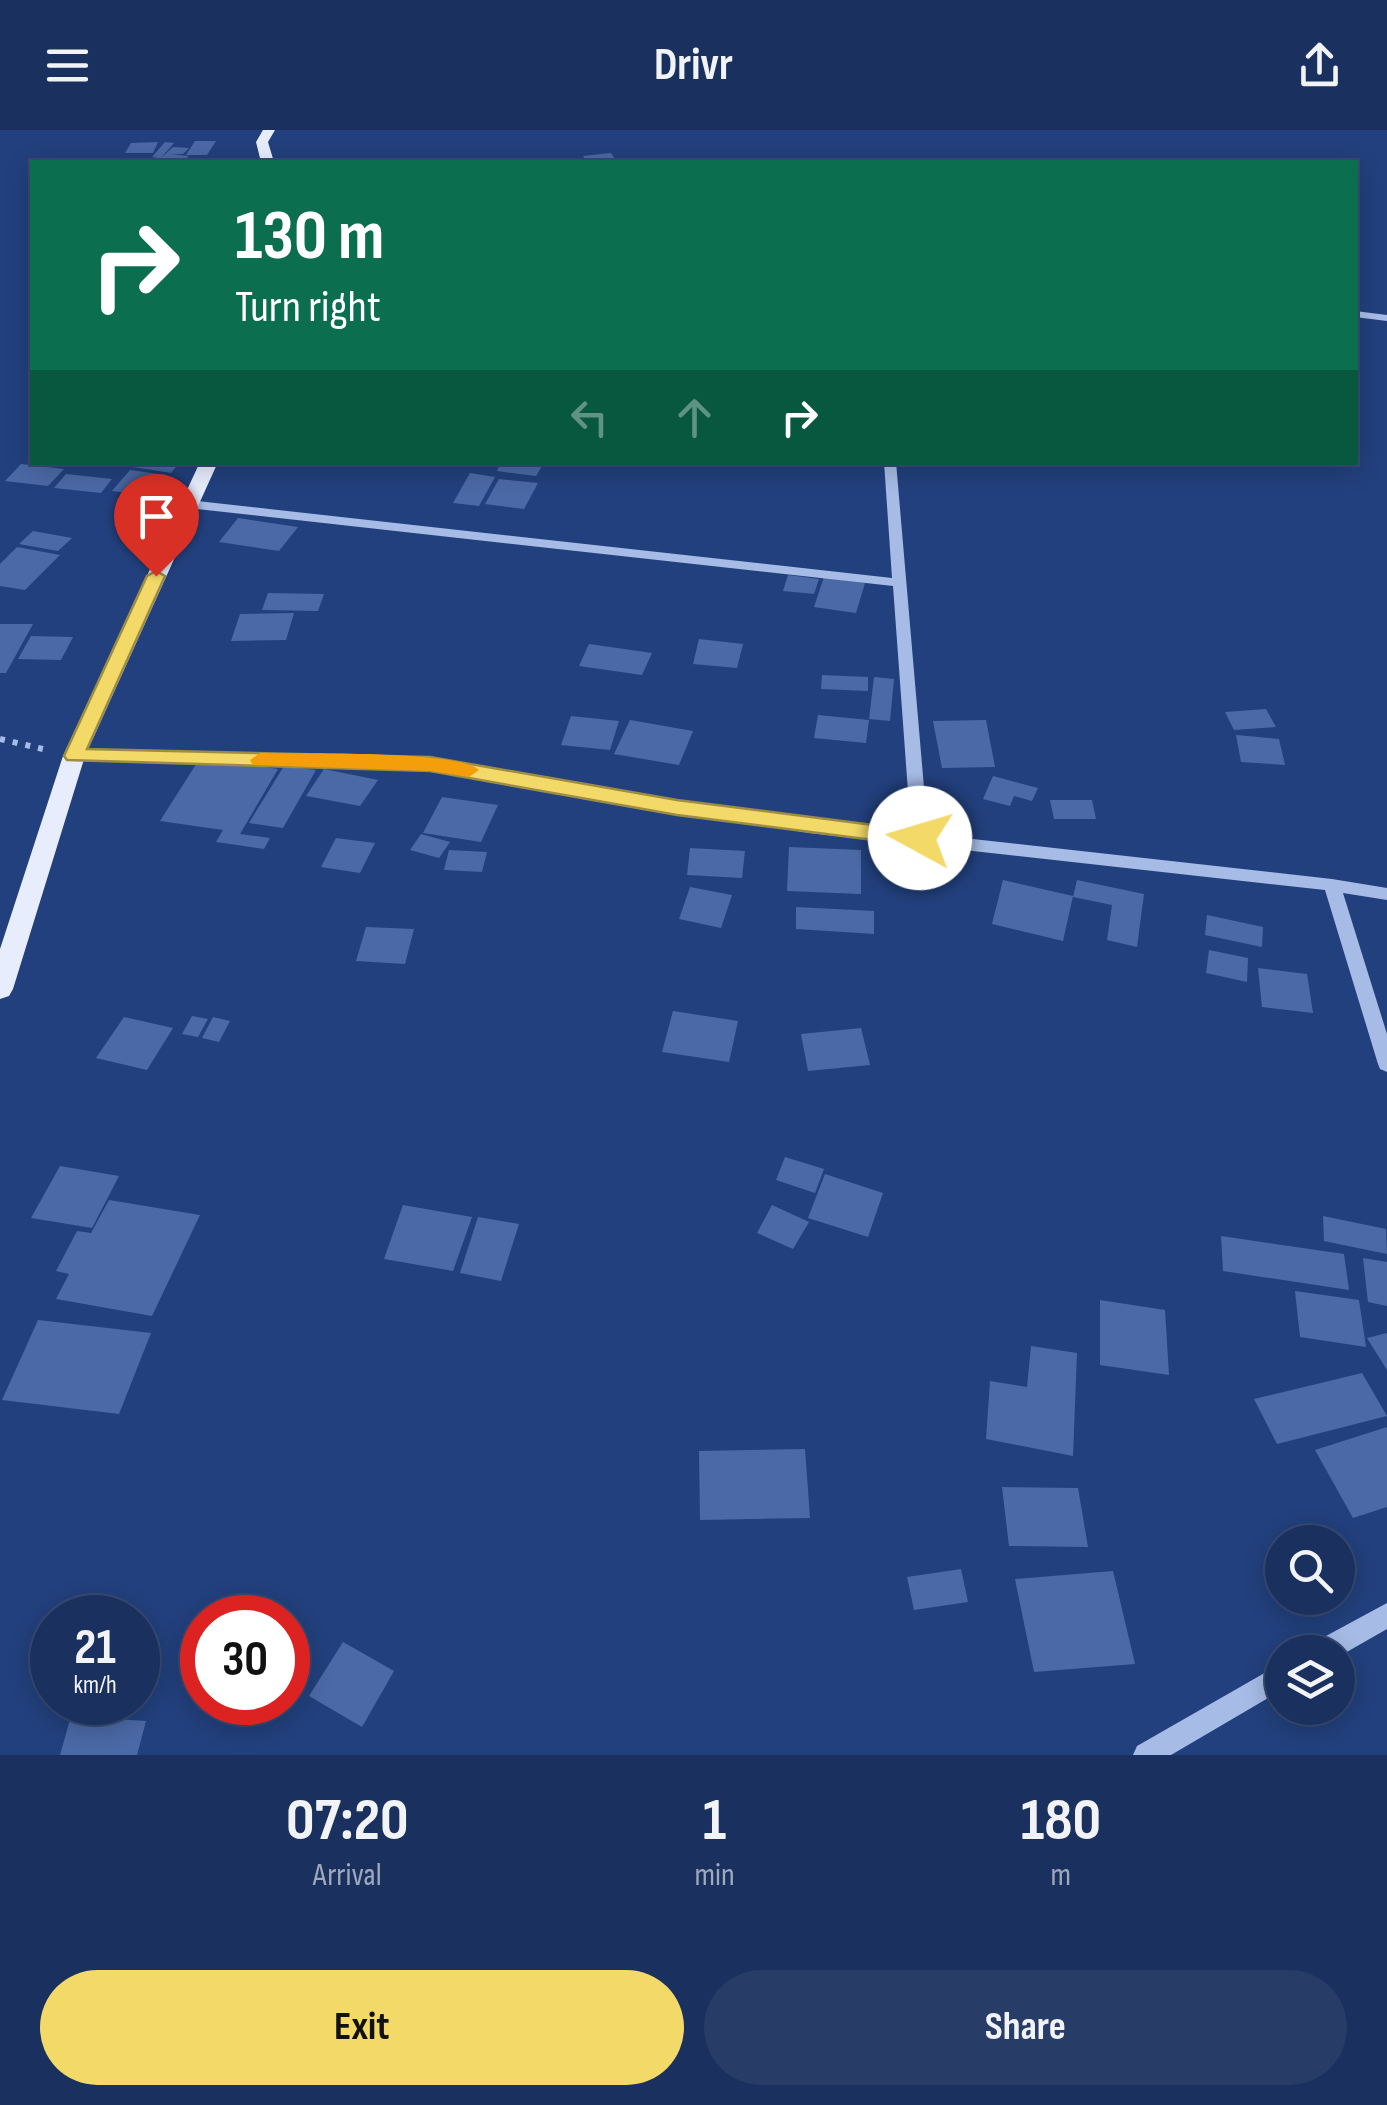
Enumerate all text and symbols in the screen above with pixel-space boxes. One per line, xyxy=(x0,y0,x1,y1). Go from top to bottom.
icon: menu xyxy=(40,38,95,93)
text: Drivr xyxy=(654,38,733,93)
icon: share xyxy=(1292,38,1347,93)
text: 130 m xyxy=(235,195,384,279)
icon: right xyxy=(70,200,200,330)
text: Turn right xyxy=(235,280,381,335)
icon: left xyxy=(562,390,617,445)
icon: ahead xyxy=(667,390,722,445)
icon: right xyxy=(772,390,827,445)
pin xyxy=(114,474,199,577)
icon: arrive xyxy=(129,489,184,544)
position arrow xyxy=(868,786,972,890)
map controls xyxy=(1265,1525,1355,1725)
button: search xyxy=(1265,1525,1355,1615)
speed limit sign: 30 xyxy=(180,1595,310,1725)
text: 21 xyxy=(74,1618,116,1678)
button: layers xyxy=(1265,1635,1355,1725)
text: km/h xyxy=(73,1670,117,1701)
text: 07:20 xyxy=(286,1785,409,1857)
text: 1 xyxy=(703,1785,726,1857)
text: 180 xyxy=(1021,1785,1101,1857)
text: Arrival xyxy=(313,1856,382,1895)
text: min xyxy=(695,1856,735,1895)
text: m xyxy=(1051,1856,1071,1895)
button: Exit xyxy=(40,1970,684,2085)
button: Share xyxy=(704,1970,1347,2085)

